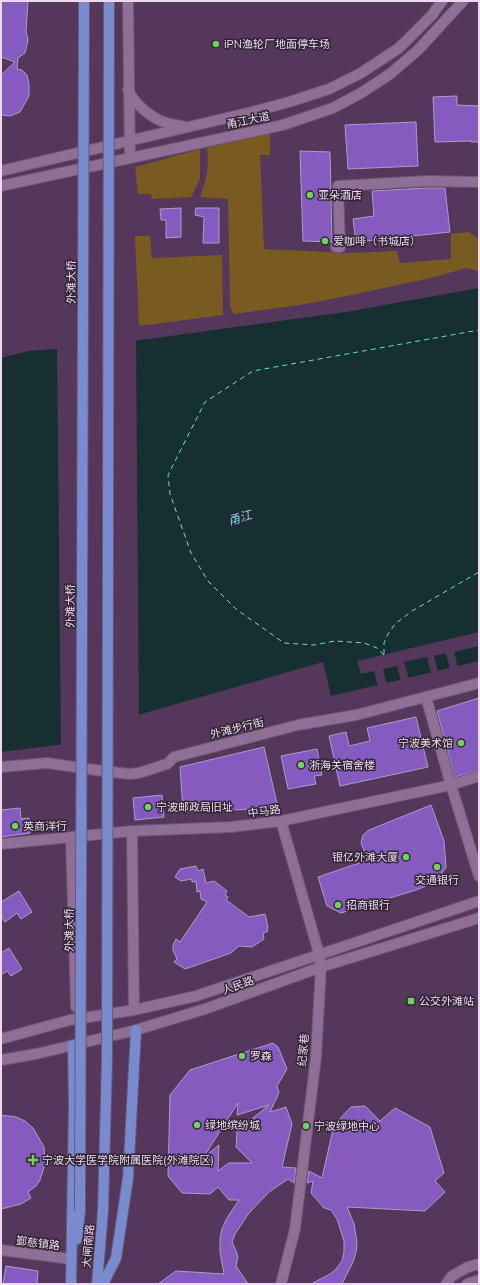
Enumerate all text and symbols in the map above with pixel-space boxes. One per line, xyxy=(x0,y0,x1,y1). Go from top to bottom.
place label: iPN渔轮厂地面停车场 xyxy=(224,37,330,51)
marker: iPN渔轮厂地面停车场 xyxy=(211,39,221,49)
street label: 甬江大道 xyxy=(225,109,271,131)
place label: 亚朵酒店 xyxy=(318,188,362,202)
marker: 亚朵酒店 xyxy=(305,190,315,200)
place label: 爱咖啡（书城店） xyxy=(333,234,421,248)
marker: 爱咖啡（书城店） xyxy=(320,236,330,246)
street label: 外滩大桥 xyxy=(64,260,78,304)
water label: 甬江 xyxy=(226,506,255,528)
street label: 外滩大桥 xyxy=(63,584,77,628)
street label: 外滩步行街 xyxy=(209,715,265,741)
place label: 宁波美术馆 xyxy=(398,736,453,750)
marker: 宁波美术馆 xyxy=(456,738,466,748)
place label: 浙海关宿舍楼 xyxy=(309,758,375,772)
marker: 浙海关宿舍楼 xyxy=(296,760,306,770)
place label: 宁波邮政局旧址 xyxy=(156,800,233,814)
marker: 宁波邮政局旧址 xyxy=(143,802,153,812)
street label: 中马路 xyxy=(247,802,281,820)
place label: 英商洋行 xyxy=(23,819,67,833)
marker: 英商洋行 xyxy=(10,821,20,831)
place label: 银亿外滩大厦 xyxy=(332,850,398,864)
marker: 银亿外滩大厦 xyxy=(401,852,411,862)
marker: 交通银行 xyxy=(432,862,442,872)
place label: 交通银行 xyxy=(415,873,459,887)
place label: 招商银行 xyxy=(346,898,390,912)
marker: 招商银行 xyxy=(333,900,343,910)
street label: 外滩大桥 xyxy=(62,908,76,952)
street label: 人民路 xyxy=(220,973,256,997)
place label: 公交外滩站 xyxy=(419,994,474,1008)
marker: 公交外滩站 xyxy=(406,996,416,1006)
street label: 纪家巷 xyxy=(295,1033,311,1067)
place label: 罗森 xyxy=(250,1049,272,1063)
marker: 罗森 xyxy=(237,1051,247,1061)
place label: 绿地缤纷城 xyxy=(205,1118,260,1132)
place label: 宁波绿地中心 xyxy=(314,1119,380,1133)
marker: 绿地缤纷城 xyxy=(192,1120,202,1130)
marker: 宁波绿地中心 xyxy=(301,1121,311,1131)
place label: 宁波大学医学院附属医院(外滩院区) xyxy=(42,1153,214,1167)
marker: 宁波大学医学院附属医院(外滩院区) xyxy=(27,1154,39,1166)
street label: 大闸南路 xyxy=(79,1223,97,1269)
street label: 鄞慈镇路 xyxy=(15,1233,61,1253)

